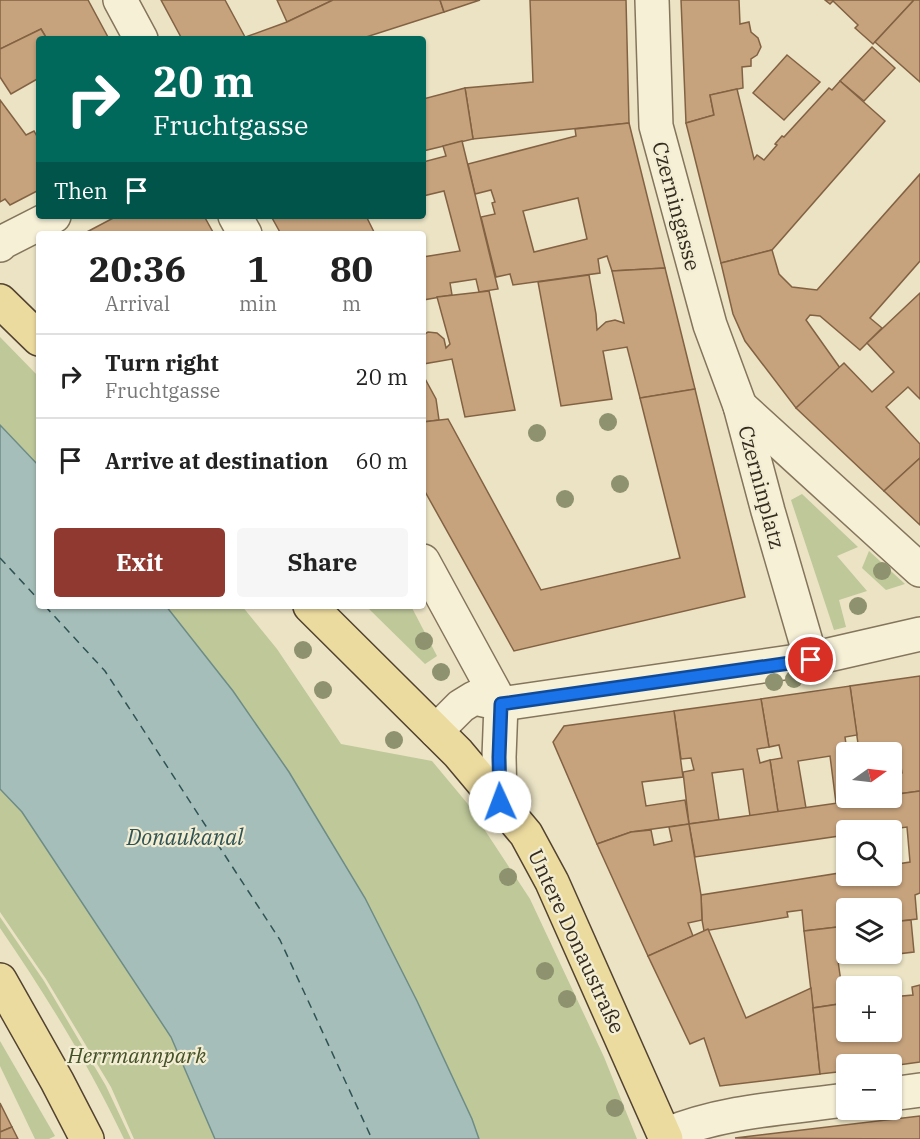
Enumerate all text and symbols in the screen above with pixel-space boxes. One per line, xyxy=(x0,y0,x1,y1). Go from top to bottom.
text: 20 m xyxy=(153,54,254,109)
icon: right xyxy=(54,60,132,138)
text: Fruchtgasse xyxy=(153,107,309,142)
street label: Czerningasse xyxy=(646,138,708,274)
icon: arrive xyxy=(120,174,153,207)
text: Then xyxy=(54,176,108,205)
text: 20:36 xyxy=(89,245,186,292)
text: 1 xyxy=(247,245,269,292)
text: 80 xyxy=(330,245,373,292)
text: Arrival xyxy=(105,290,170,317)
text: min xyxy=(239,290,277,317)
text: m xyxy=(342,290,361,317)
text: Turn right xyxy=(105,348,219,377)
icon: right xyxy=(54,360,87,393)
text: 20 m xyxy=(356,362,408,391)
text: Fruchtgasse xyxy=(105,377,220,404)
street label: Czerninplatz xyxy=(732,422,792,552)
icon: arrive xyxy=(54,444,87,477)
text: Arrive at destination xyxy=(105,446,328,475)
text: 60 m xyxy=(356,446,408,475)
button: Exit xyxy=(54,528,225,597)
button: Share xyxy=(237,528,408,597)
pin xyxy=(785,634,836,685)
icon: arrive xyxy=(794,643,827,676)
north arrow xyxy=(836,742,902,808)
map controls xyxy=(836,742,902,1120)
position arrow xyxy=(468,770,532,834)
button: search xyxy=(836,820,902,886)
water label: Donaukanal xyxy=(126,822,244,851)
street label: Untere Donaustraße xyxy=(522,844,632,1038)
button: layers xyxy=(836,898,902,964)
button: + xyxy=(836,976,902,1042)
park label: Herrmannpark xyxy=(67,1041,207,1069)
button: − xyxy=(836,1054,902,1120)

